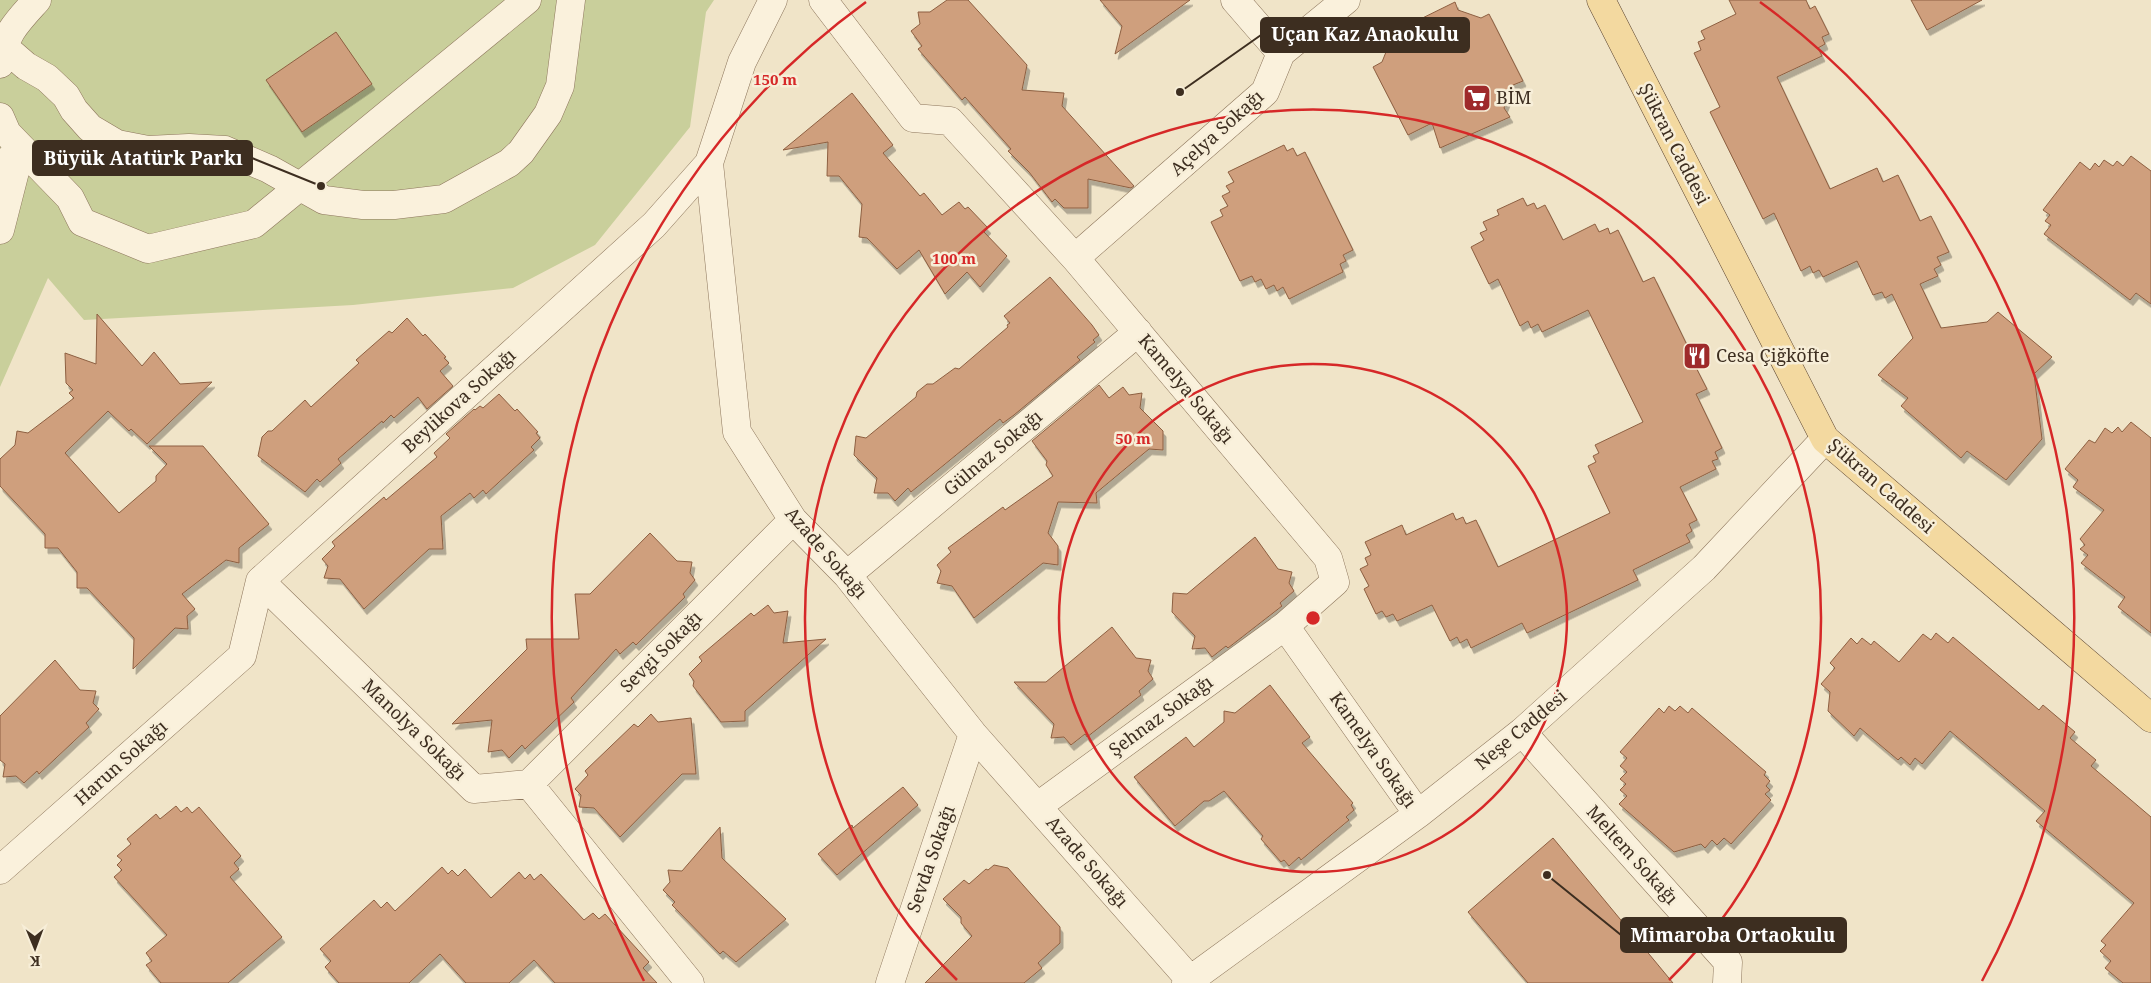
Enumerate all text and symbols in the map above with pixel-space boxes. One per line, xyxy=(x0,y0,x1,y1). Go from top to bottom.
callout: Uçan Kaz Anaokulu xyxy=(1261,18,1469,52)
text: Uçan Kaz Anaokulu xyxy=(1271,21,1459,47)
text: 150 m xyxy=(753,69,797,89)
street label: Şükran Caddesi xyxy=(1634,79,1716,208)
supermarket icon: BİM xyxy=(1462,83,1492,113)
street label: Açelya Sokağı xyxy=(1165,84,1268,181)
place label: BİM xyxy=(1496,85,1531,109)
callout: Büyük Atatürk Parkı xyxy=(33,141,252,175)
text: Büyük Atatürk Parkı xyxy=(43,145,243,171)
text: 100 m xyxy=(932,248,976,268)
street label: Kamelya Sokağı xyxy=(1134,328,1240,448)
restaurant icon: Cesa Çiğköfte xyxy=(1682,341,1712,371)
street label: Beylikova Sokağı xyxy=(396,343,520,458)
place label: Cesa Çiğköfte xyxy=(1716,343,1829,367)
street label: Gülnaz Sokağı xyxy=(938,404,1047,501)
text: 50 m xyxy=(1115,428,1151,448)
street label: Şükran Caddesi xyxy=(1824,433,1940,538)
street label: Azade Sokağı xyxy=(780,502,873,603)
street label: Sevgi Sokağı xyxy=(614,605,707,697)
centre of rings xyxy=(1304,609,1322,627)
street label: Şehnaz Sokağı xyxy=(1104,669,1217,761)
street label: Manolya Sokağı xyxy=(357,673,472,785)
street label: Neşe Caddesi xyxy=(1470,684,1571,775)
street label: Kamelya Sokağı xyxy=(1325,687,1423,812)
street label: Harun Sokağı xyxy=(69,714,172,810)
street label: Meltem Sokağı xyxy=(1582,799,1684,909)
street label: Sevda Sokağı xyxy=(900,802,960,916)
street label: Azade Sokağı xyxy=(1041,811,1134,912)
callout: Mimaroba Ortaokulu xyxy=(1621,918,1846,952)
text: Mimaroba Ortaokulu xyxy=(1631,922,1836,948)
north arrow xyxy=(10,923,60,973)
text: K xyxy=(29,952,41,971)

